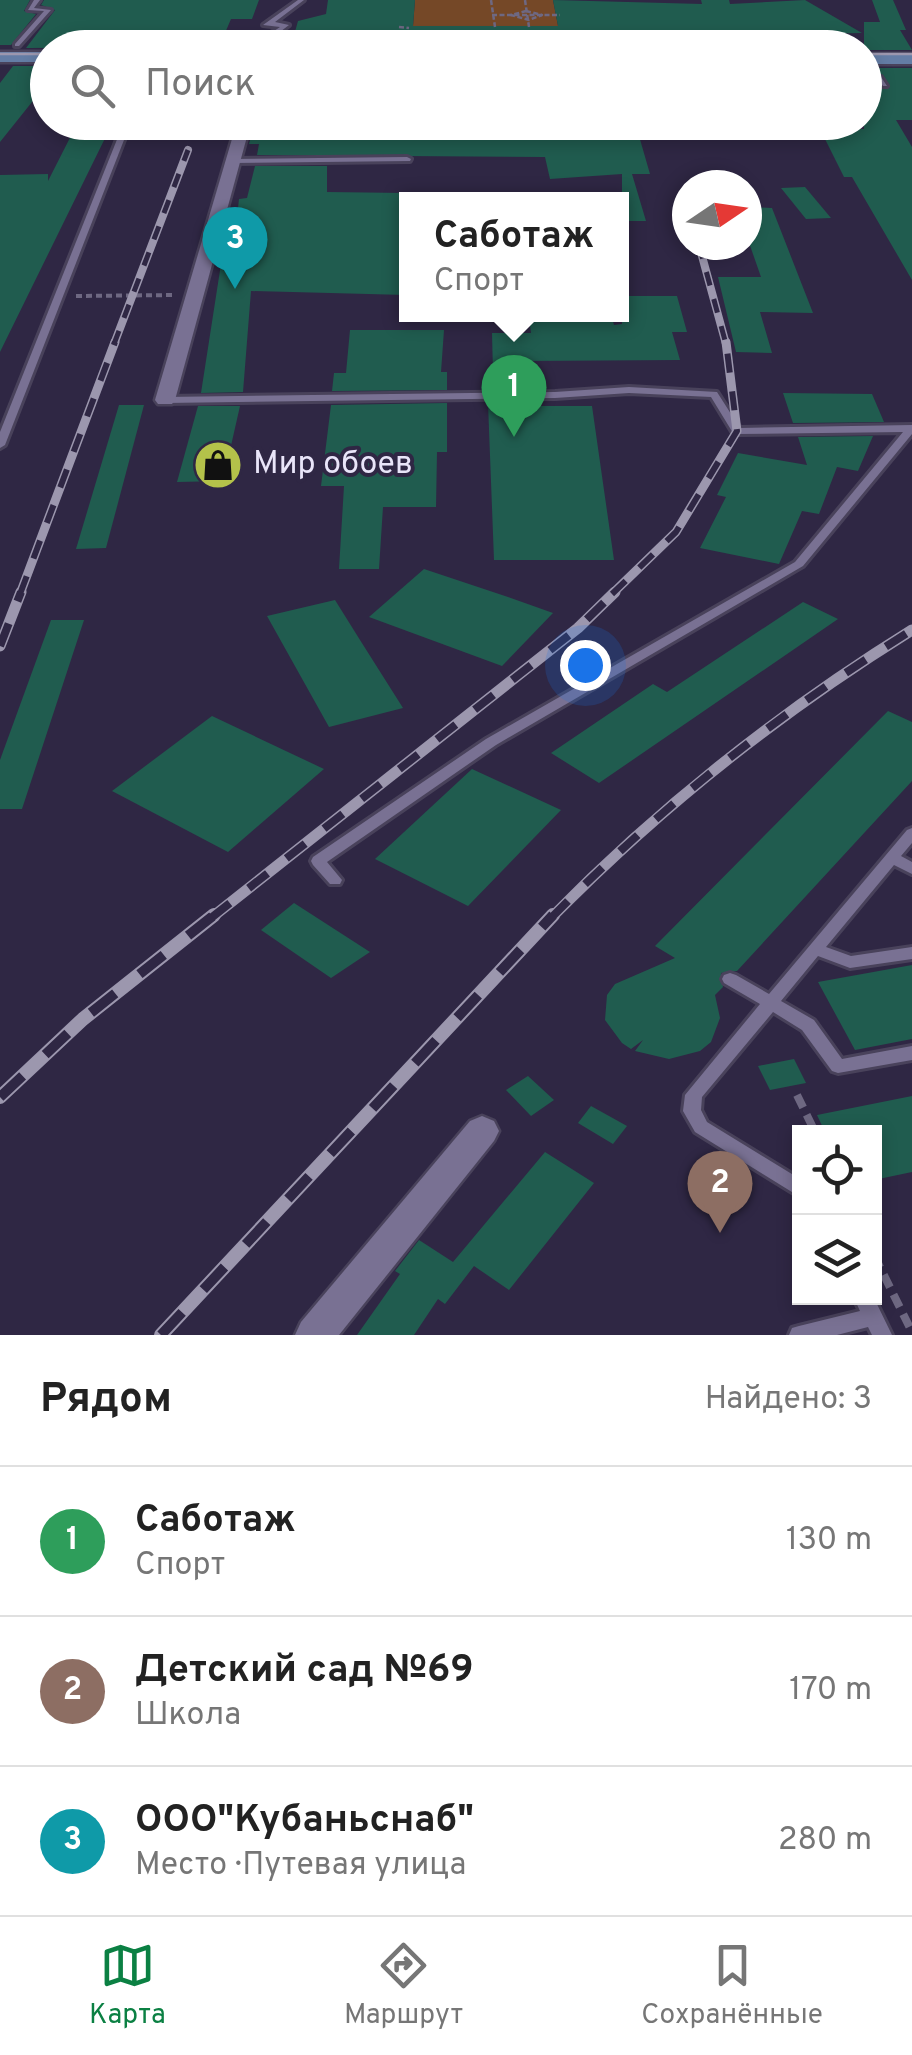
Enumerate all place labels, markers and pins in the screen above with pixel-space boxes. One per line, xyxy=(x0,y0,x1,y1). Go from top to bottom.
pin: 3 xyxy=(202,206,268,289)
pin: 1 xyxy=(482,354,546,437)
shop icon: Мир обоев xyxy=(192,439,244,491)
place label: Мир обоев xyxy=(253,445,413,485)
pin: 2 xyxy=(688,1150,752,1233)

